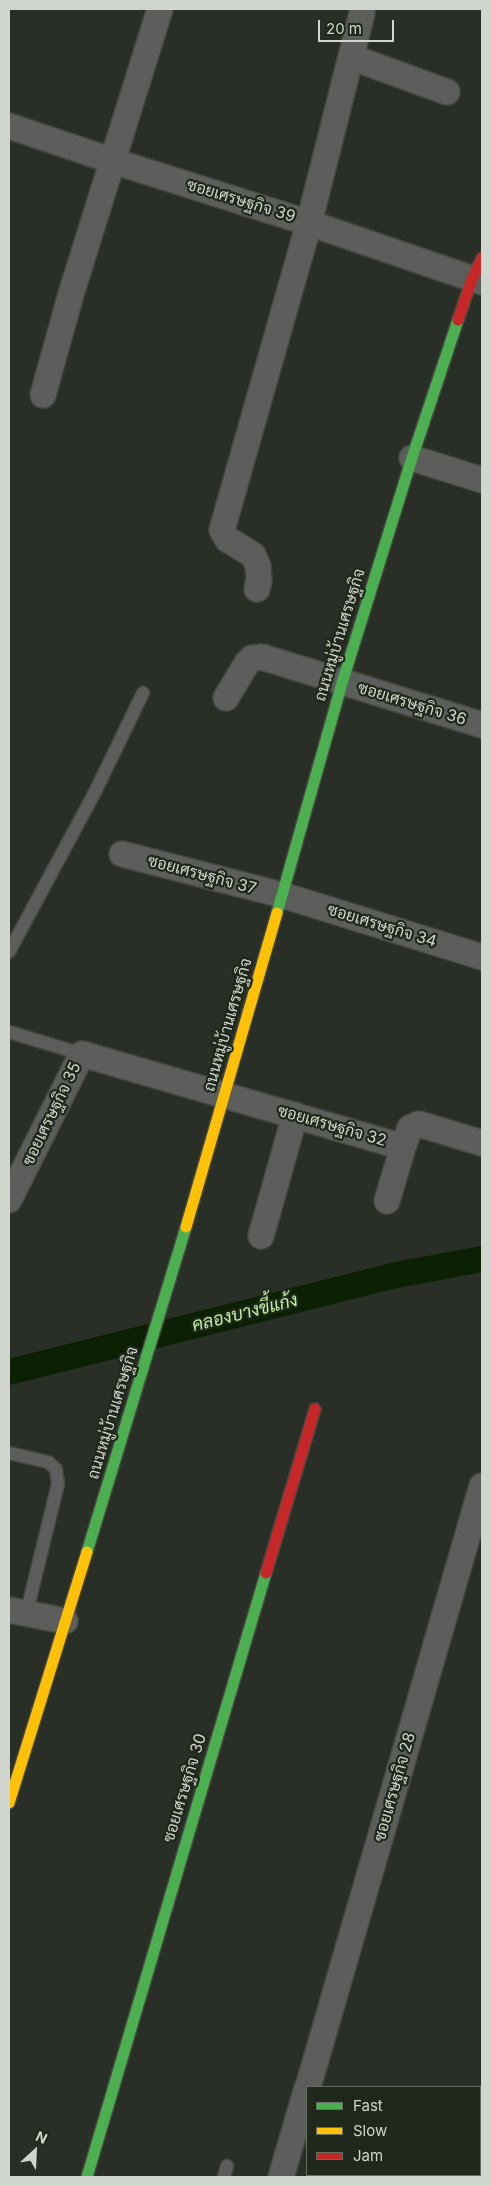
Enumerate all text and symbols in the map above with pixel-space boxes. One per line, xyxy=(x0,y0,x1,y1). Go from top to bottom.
scale bar xyxy=(321,10,397,42)
text: 20 m xyxy=(326,19,362,38)
street label: ซอยเศรษฐกิจ 39 xyxy=(184,175,298,227)
street label: ถนนหมู่บ้านเศรษฐกิจ xyxy=(311,566,369,704)
street label: ซอยเศรษฐกิจ 36 xyxy=(355,678,469,730)
street label: ซอยเศรษฐกิจ 37 xyxy=(146,851,258,899)
street label: ซอยเศรษฐกิจ 34 xyxy=(325,900,439,952)
street label: ถนนหมู่บ้านเศรษฐกิจ xyxy=(200,956,256,1094)
street label: ซอยเศรษฐกิจ 35 xyxy=(19,1059,85,1169)
street label: ซอยเศรษฐกิจ 32 xyxy=(275,1101,389,1151)
water label: คลองบางขี้แก้ง xyxy=(190,1289,300,1337)
street label: ถนนหมู่บ้านเศรษฐกิจ xyxy=(84,1344,142,1482)
street label: ซอยเศรษฐกิจ 28 xyxy=(370,1730,420,1844)
street label: ซอยเศรษฐกิจ 30 xyxy=(159,1731,211,1845)
legend xyxy=(306,2086,481,2176)
text: Fast xyxy=(353,2096,383,2115)
text: Slow xyxy=(353,2121,387,2140)
north arrow xyxy=(10,2126,60,2176)
text: N xyxy=(33,2127,50,2147)
text: Jam xyxy=(353,2146,383,2165)

